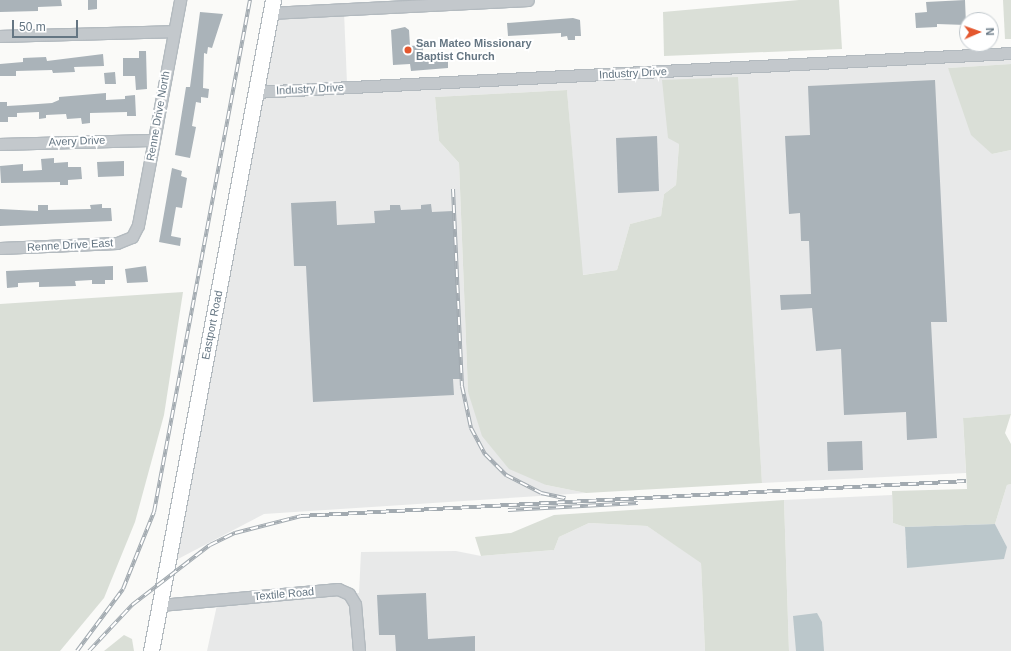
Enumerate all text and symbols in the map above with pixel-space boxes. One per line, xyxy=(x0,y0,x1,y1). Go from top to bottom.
scale bar xyxy=(14,12,80,38)
north arrow xyxy=(959,12,999,52)
text: 50 m xyxy=(19,20,46,34)
text: N xyxy=(984,27,996,36)
place label: San Mateo Missionary Baptist Church xyxy=(416,37,532,63)
marker: San Mateo Missionary Baptist Church xyxy=(403,45,413,55)
street label: Industry Drive xyxy=(599,65,667,81)
street label: Renne Drive North xyxy=(144,70,172,162)
street label: Industry Drive xyxy=(276,81,344,97)
street label: Avery Drive xyxy=(48,133,106,149)
street label: Renne Drive East xyxy=(27,236,113,254)
street label: Eastport Road xyxy=(199,289,225,361)
street label: Textile Road xyxy=(253,585,315,603)

